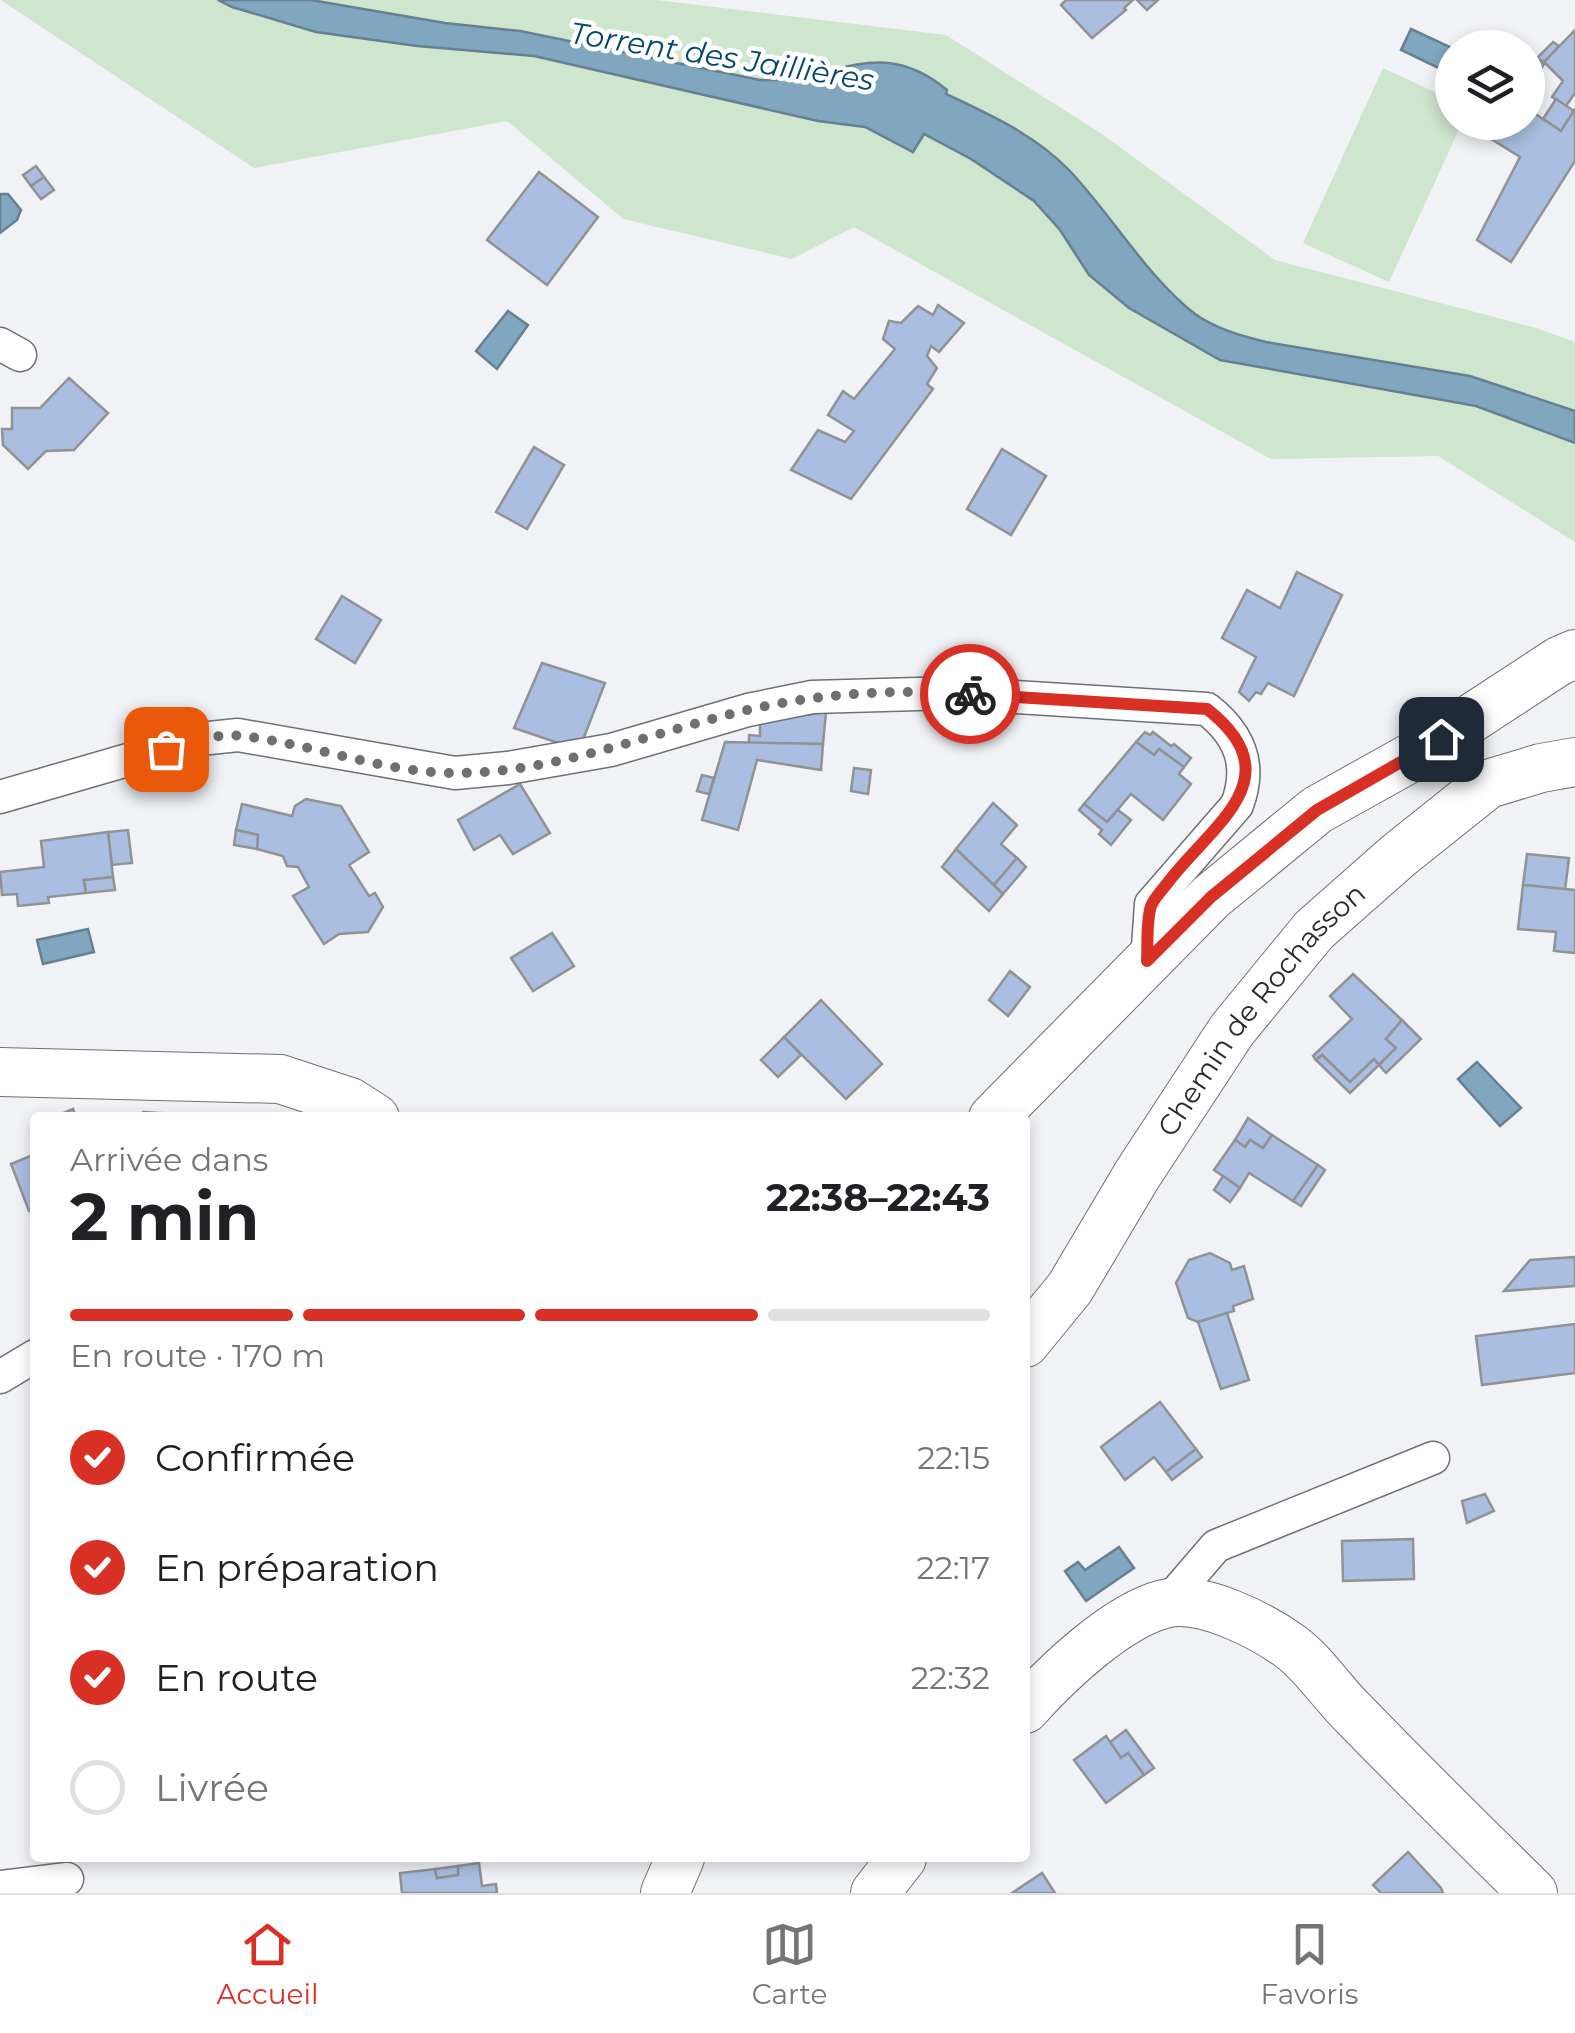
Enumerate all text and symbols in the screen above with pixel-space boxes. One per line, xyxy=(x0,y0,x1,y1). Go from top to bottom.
water label: Torrent des Jaillières xyxy=(568,14,877,99)
map controls xyxy=(1435,30,1545,140)
button: layers xyxy=(1435,30,1545,140)
courier xyxy=(920,644,1020,744)
icon: bike xyxy=(943,667,998,722)
pin xyxy=(1399,697,1484,782)
pin xyxy=(124,707,209,792)
icon: home xyxy=(1414,712,1469,767)
icon: bag xyxy=(139,722,194,777)
street label: Chemin de Rochasson xyxy=(1150,876,1372,1143)
text: Arrivée dans xyxy=(70,1140,268,1179)
text: 22:38–22:43 xyxy=(766,1174,990,1221)
text: 2 min xyxy=(70,1177,259,1256)
text: En route · 170 m xyxy=(70,1336,325,1375)
icon: check xyxy=(70,1430,125,1485)
text: Confirmée xyxy=(155,1434,355,1481)
text: 22:15 xyxy=(917,1438,990,1477)
icon: check xyxy=(70,1540,125,1595)
text: En préparation xyxy=(155,1544,439,1591)
text: 22:17 xyxy=(916,1548,990,1587)
icon: check xyxy=(70,1650,125,1705)
text: En route xyxy=(155,1654,318,1701)
text: 22:32 xyxy=(911,1658,990,1697)
text: Livrée xyxy=(155,1764,269,1811)
tab: Accueil xyxy=(217,1917,319,2011)
tab: Carte xyxy=(752,1917,827,2011)
tab: Favoris xyxy=(1261,1917,1358,2011)

